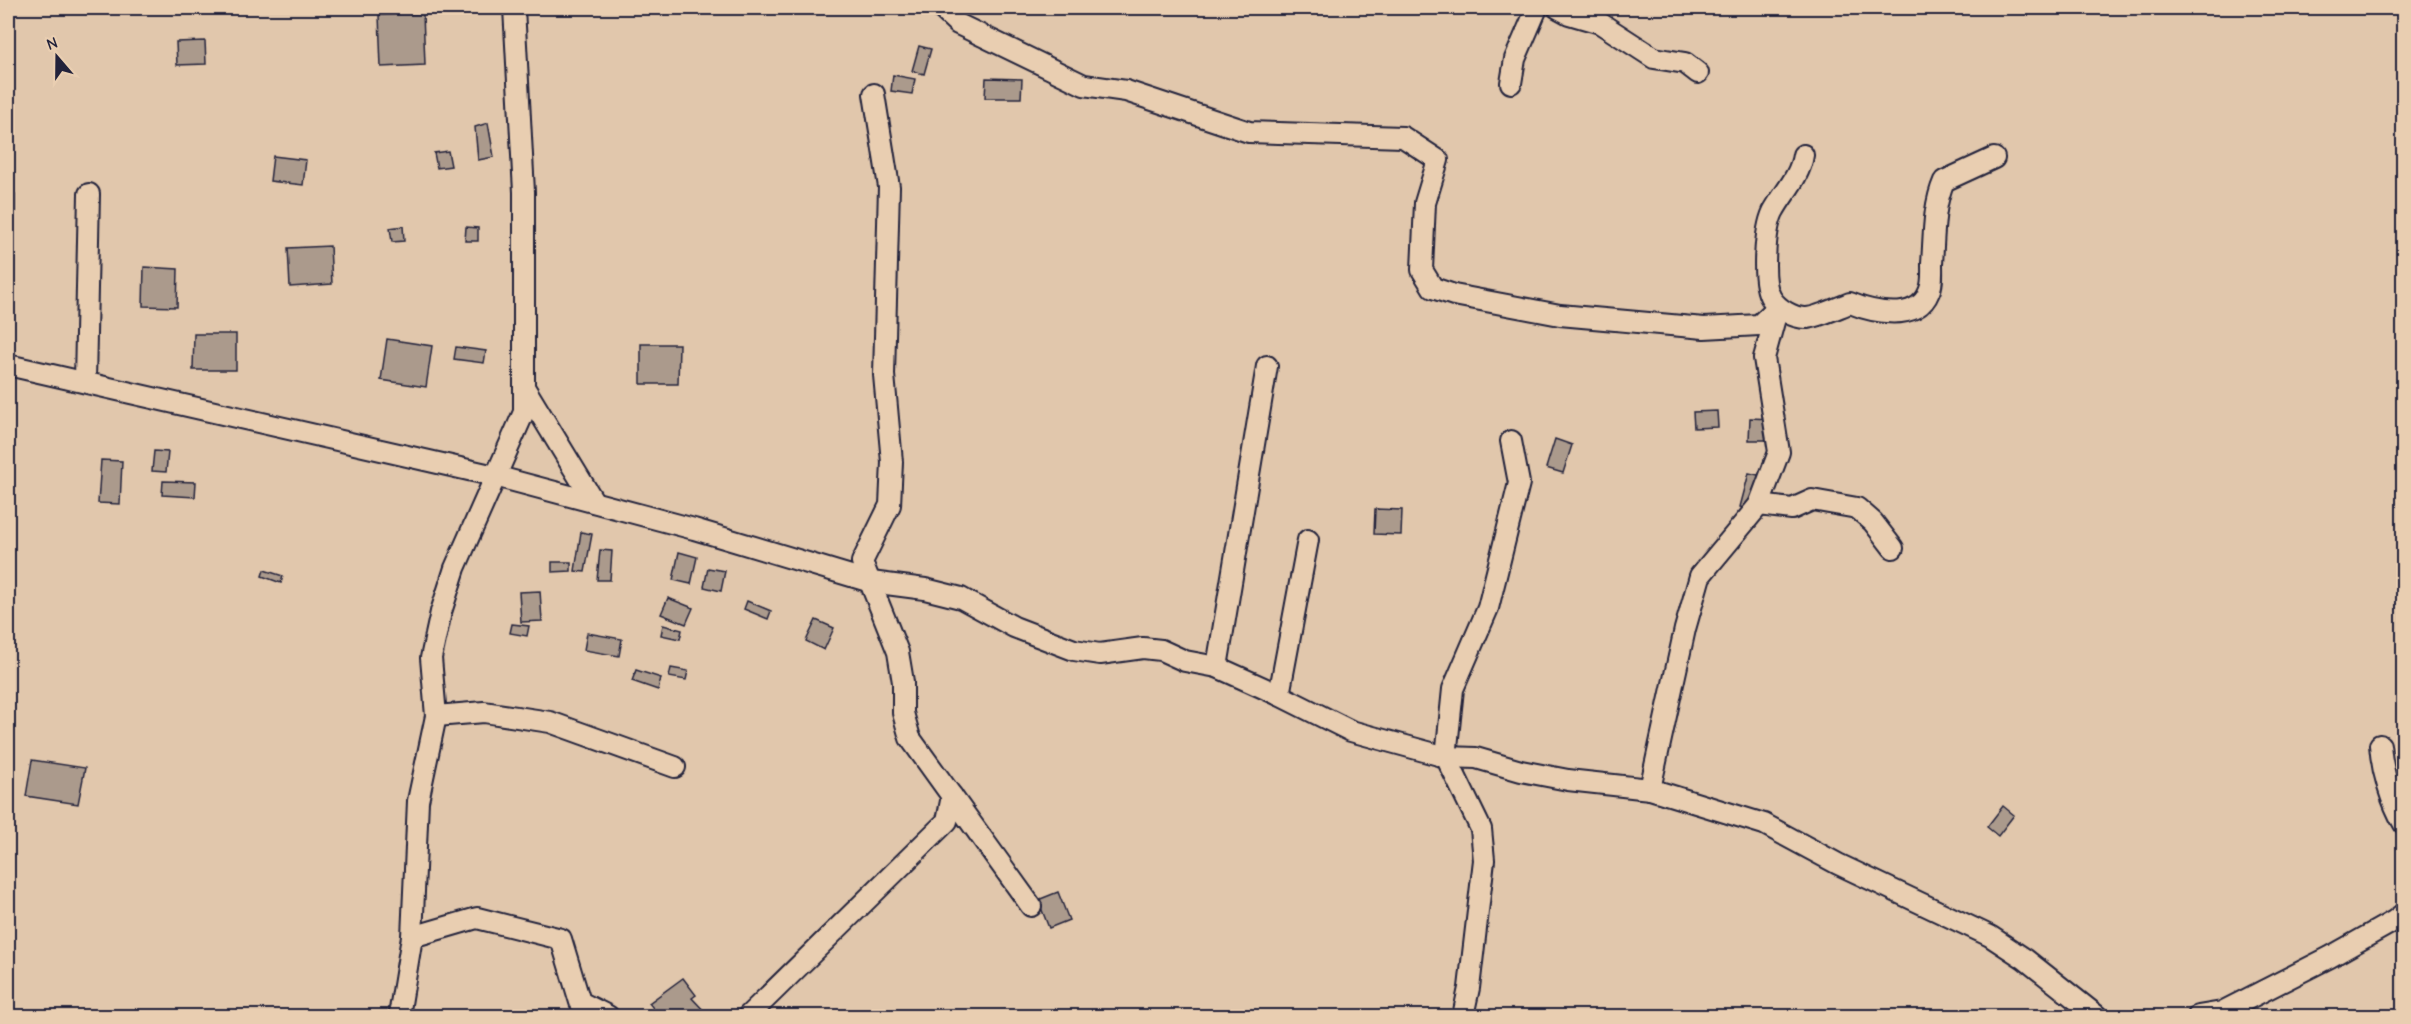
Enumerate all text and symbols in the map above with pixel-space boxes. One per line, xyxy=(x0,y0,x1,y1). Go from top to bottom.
north arrow xyxy=(27,27,87,87)
text: N xyxy=(44,34,60,54)

